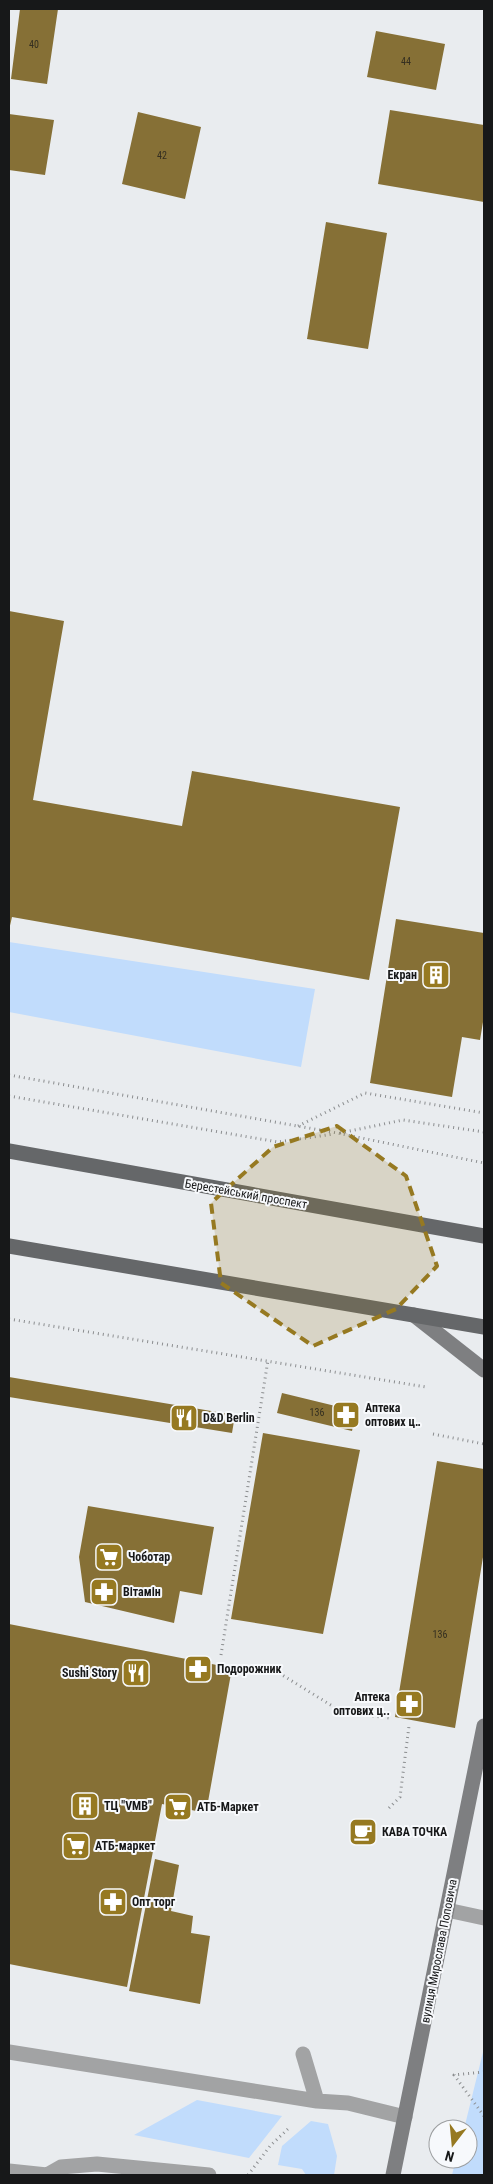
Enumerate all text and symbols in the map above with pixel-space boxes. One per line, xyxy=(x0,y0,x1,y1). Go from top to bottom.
house number: 40 xyxy=(29,39,39,50)
house number: 44 xyxy=(401,56,411,67)
house number: 42 xyxy=(157,150,167,161)
building icon: Екран xyxy=(421,960,451,990)
place label: Екран xyxy=(387,968,417,982)
street label: Берестейський проспект xyxy=(184,1176,308,1212)
pharmacy icon: Аптека оптових ц‥ xyxy=(331,1400,361,1430)
place label: Аптека оптових ц‥ xyxy=(365,1401,421,1429)
restaurant icon: D&D Berlin xyxy=(169,1403,199,1433)
house number: 136 xyxy=(310,1407,324,1418)
place label: D&D Berlin xyxy=(203,1411,255,1425)
supermarket icon: Чоботар xyxy=(94,1542,124,1572)
place label: Чоботар xyxy=(128,1550,170,1564)
pharmacy icon: Вітамін xyxy=(89,1577,119,1607)
place label: Вітамін xyxy=(123,1585,161,1599)
house number: 136 xyxy=(433,1629,447,1640)
pharmacy icon: Подорожник xyxy=(183,1654,213,1684)
restaurant icon: Sushi Story xyxy=(121,1658,151,1688)
place label: Подорожник xyxy=(217,1662,282,1676)
place label: Sushi Story xyxy=(62,1666,118,1680)
pharmacy icon: Аптека оптових ц.. xyxy=(394,1689,424,1719)
place label: Аптека оптових ц.. xyxy=(333,1690,390,1718)
building icon: ТЦ "VMB" xyxy=(70,1791,100,1821)
supermarket icon: АТБ-Маркет xyxy=(163,1792,193,1822)
place label: ТЦ "VMB" xyxy=(104,1799,152,1813)
place label: АТБ-Маркет xyxy=(197,1800,259,1814)
cafe icon: КАВА ТОЧКА xyxy=(348,1817,378,1847)
place label: КАВА ТОЧКА xyxy=(382,1825,448,1839)
supermarket icon: АТБ-маркет xyxy=(61,1831,91,1861)
place label: АТБ-маркет xyxy=(95,1839,156,1853)
street label: вулиця Мирослава Поповича xyxy=(418,1878,460,2024)
pharmacy icon: Опт торг xyxy=(98,1887,128,1917)
place label: Опт торг xyxy=(132,1895,176,1909)
north arrow xyxy=(428,2119,478,2169)
text: N xyxy=(443,2148,456,2165)

